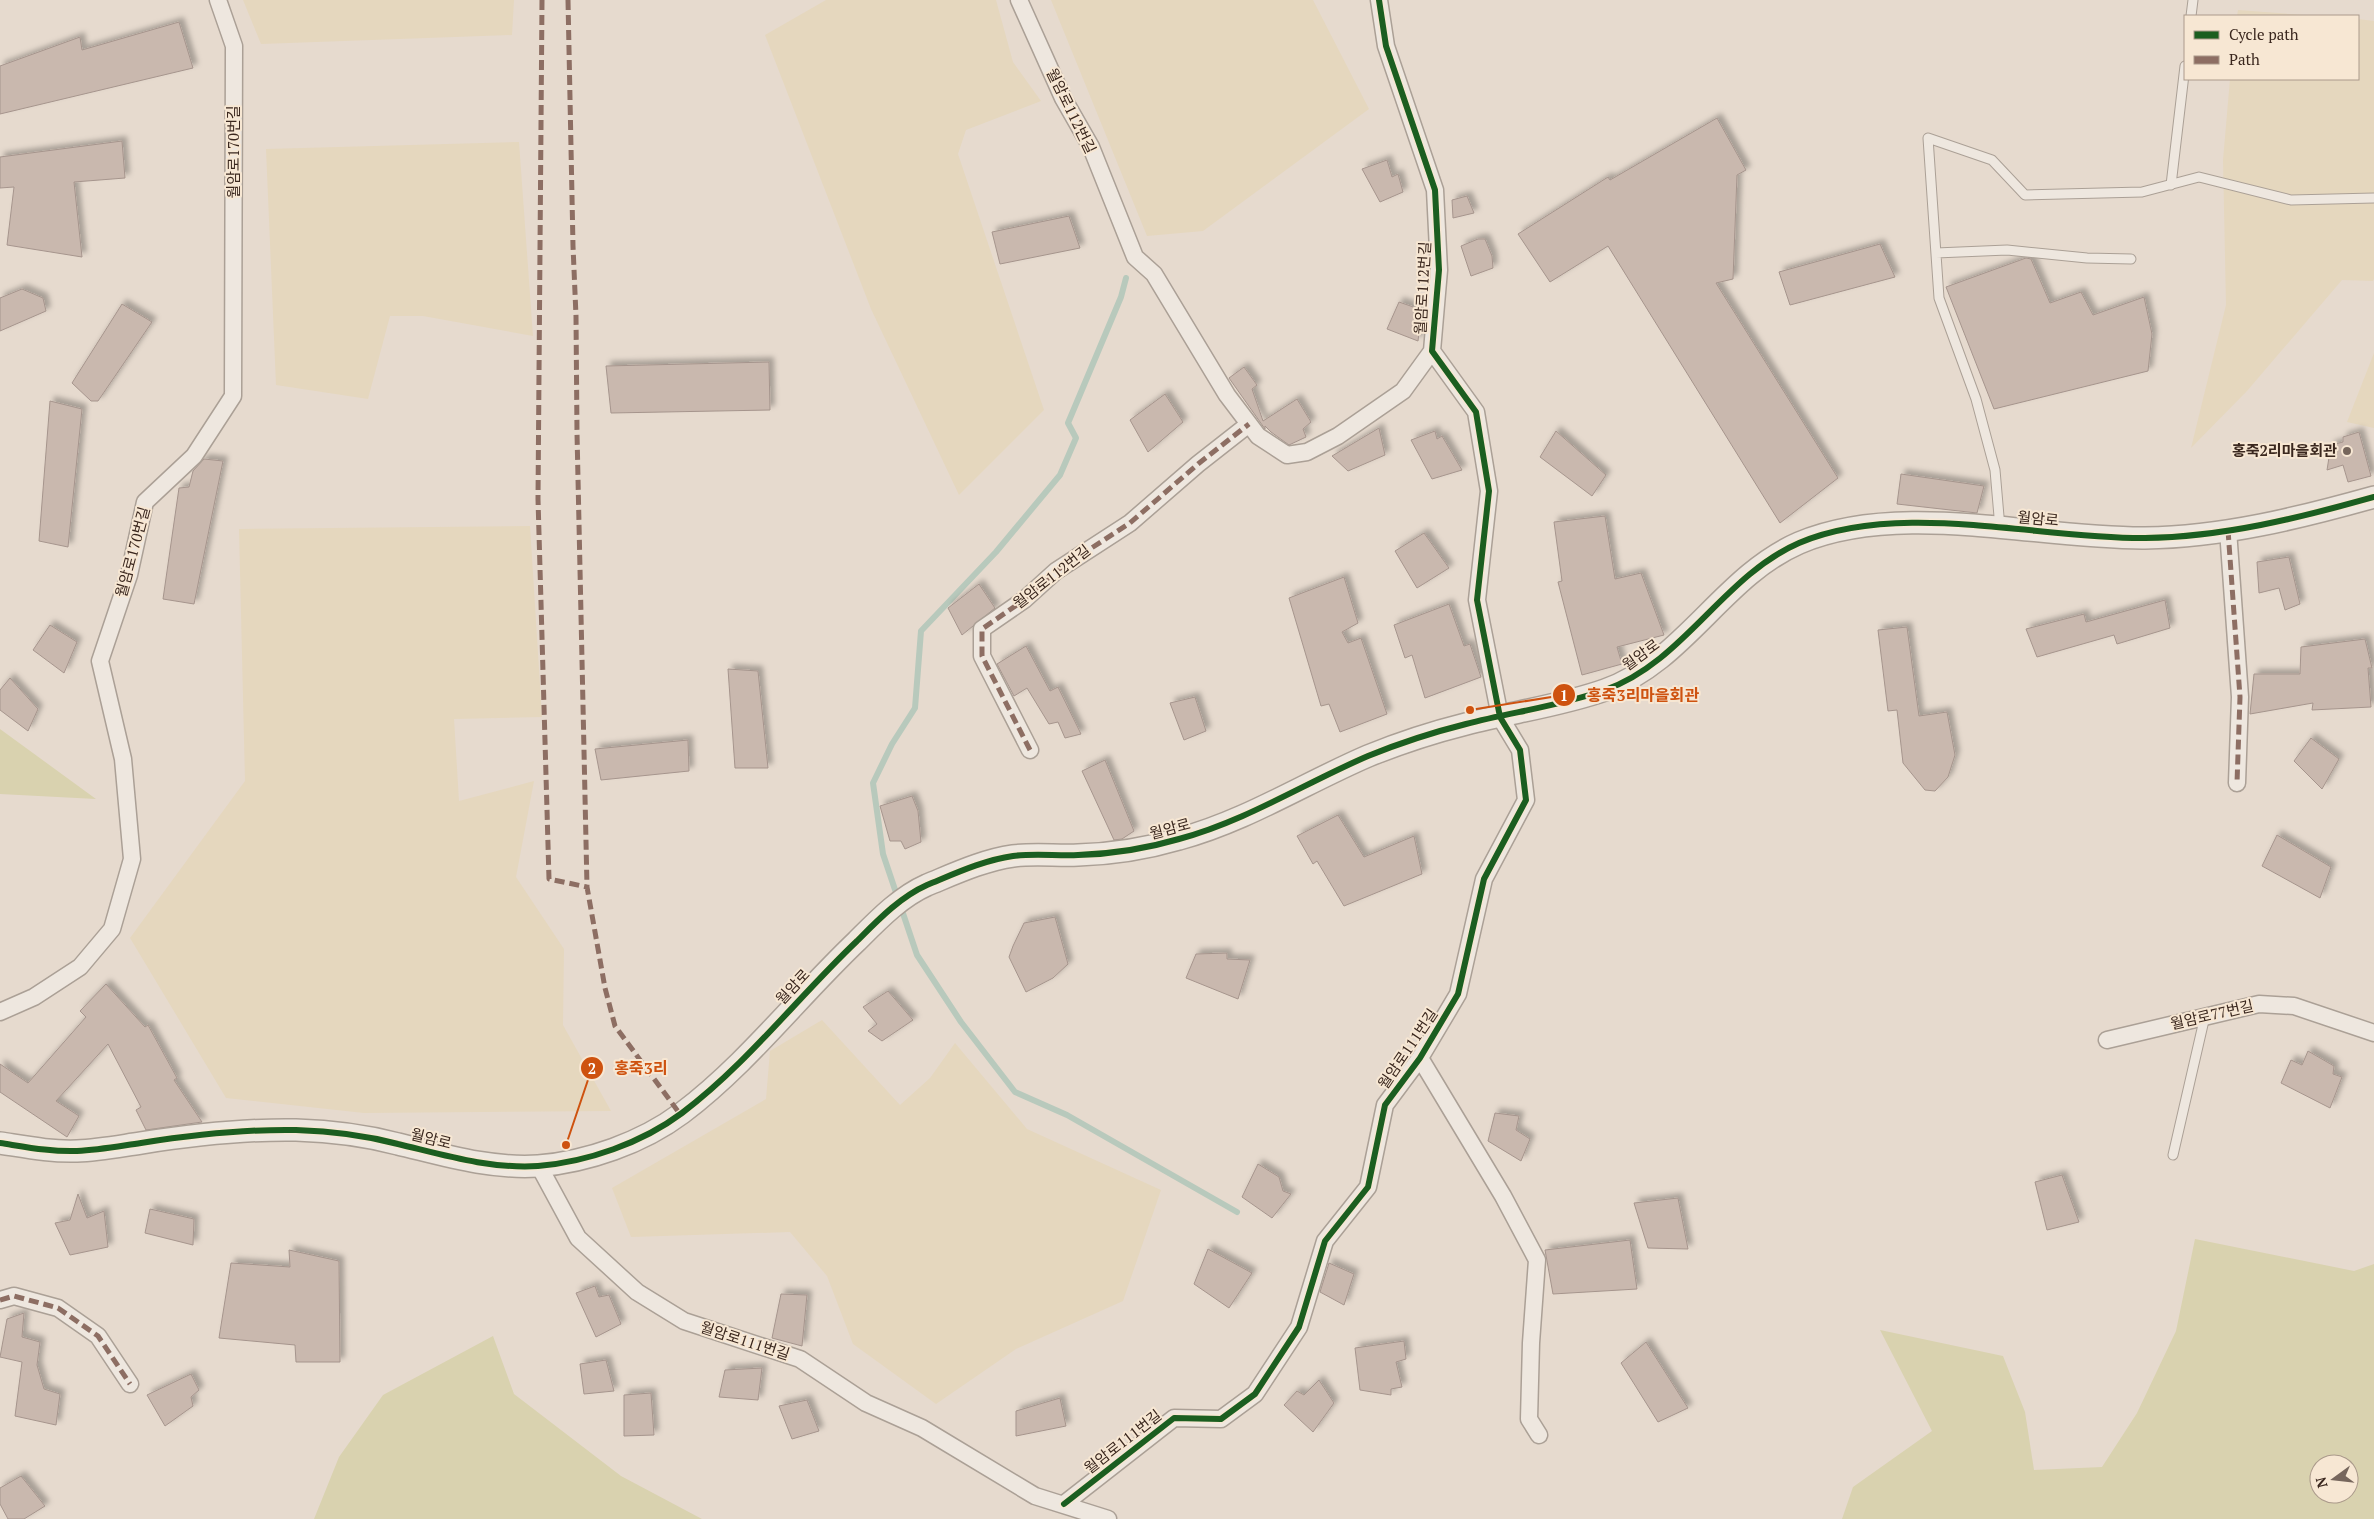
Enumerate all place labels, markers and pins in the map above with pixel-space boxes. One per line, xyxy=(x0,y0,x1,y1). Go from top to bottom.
place label: 홍죽2리마을회관 xyxy=(2232,440,2337,460)
marker: 홍죽2리마을회관 xyxy=(2341,445,2353,457)
callout: 홍죽3리마을회관 xyxy=(1552,680,1709,711)
callout: 홍죽3리 xyxy=(579,1053,678,1084)

